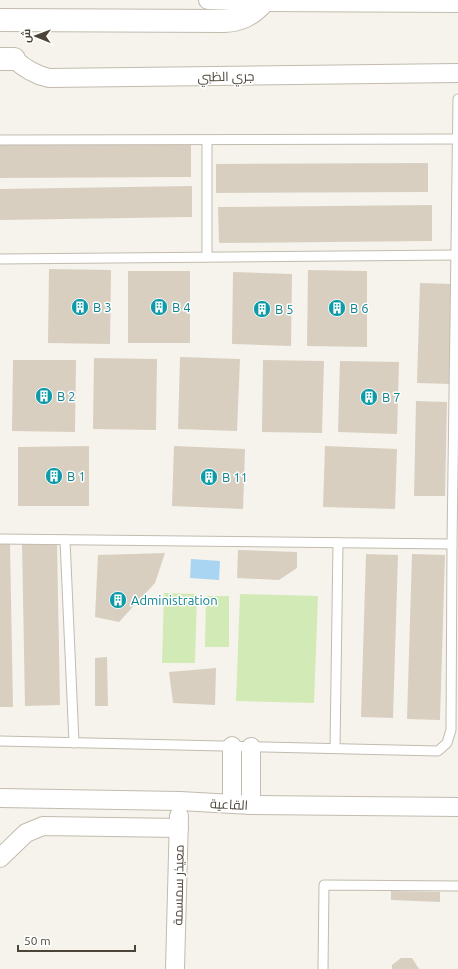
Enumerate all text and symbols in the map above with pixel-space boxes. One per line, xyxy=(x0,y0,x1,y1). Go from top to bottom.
north arrow xyxy=(16,16,56,56)
text: ش xyxy=(20,29,33,43)
street label: جري الظبي xyxy=(197,69,255,87)
building icon: B 3 xyxy=(70,297,90,317)
building icon: B 4 xyxy=(149,297,169,317)
building icon: B 6 xyxy=(327,298,347,318)
building icon: B 5 xyxy=(252,299,272,319)
place label: B 3 xyxy=(93,300,112,314)
place label: B 4 xyxy=(172,300,191,314)
place label: B 6 xyxy=(350,301,369,315)
place label: B 5 xyxy=(275,302,294,316)
building icon: B 2 xyxy=(34,386,54,406)
building icon: B 7 xyxy=(359,387,379,407)
place label: B 2 xyxy=(57,389,76,403)
place label: B 7 xyxy=(382,390,401,404)
building icon: B 1 xyxy=(44,466,64,486)
building icon: B 11 xyxy=(199,467,219,487)
place label: B 1 xyxy=(67,469,86,483)
place label: B 11 xyxy=(222,470,248,484)
building icon: Administration xyxy=(108,590,128,610)
place label: Administration xyxy=(131,593,218,607)
street label: القاعية xyxy=(209,796,248,813)
street label: معيذر سمسمة xyxy=(170,844,187,926)
scale bar xyxy=(18,927,135,953)
text: 50 m xyxy=(24,934,51,947)

